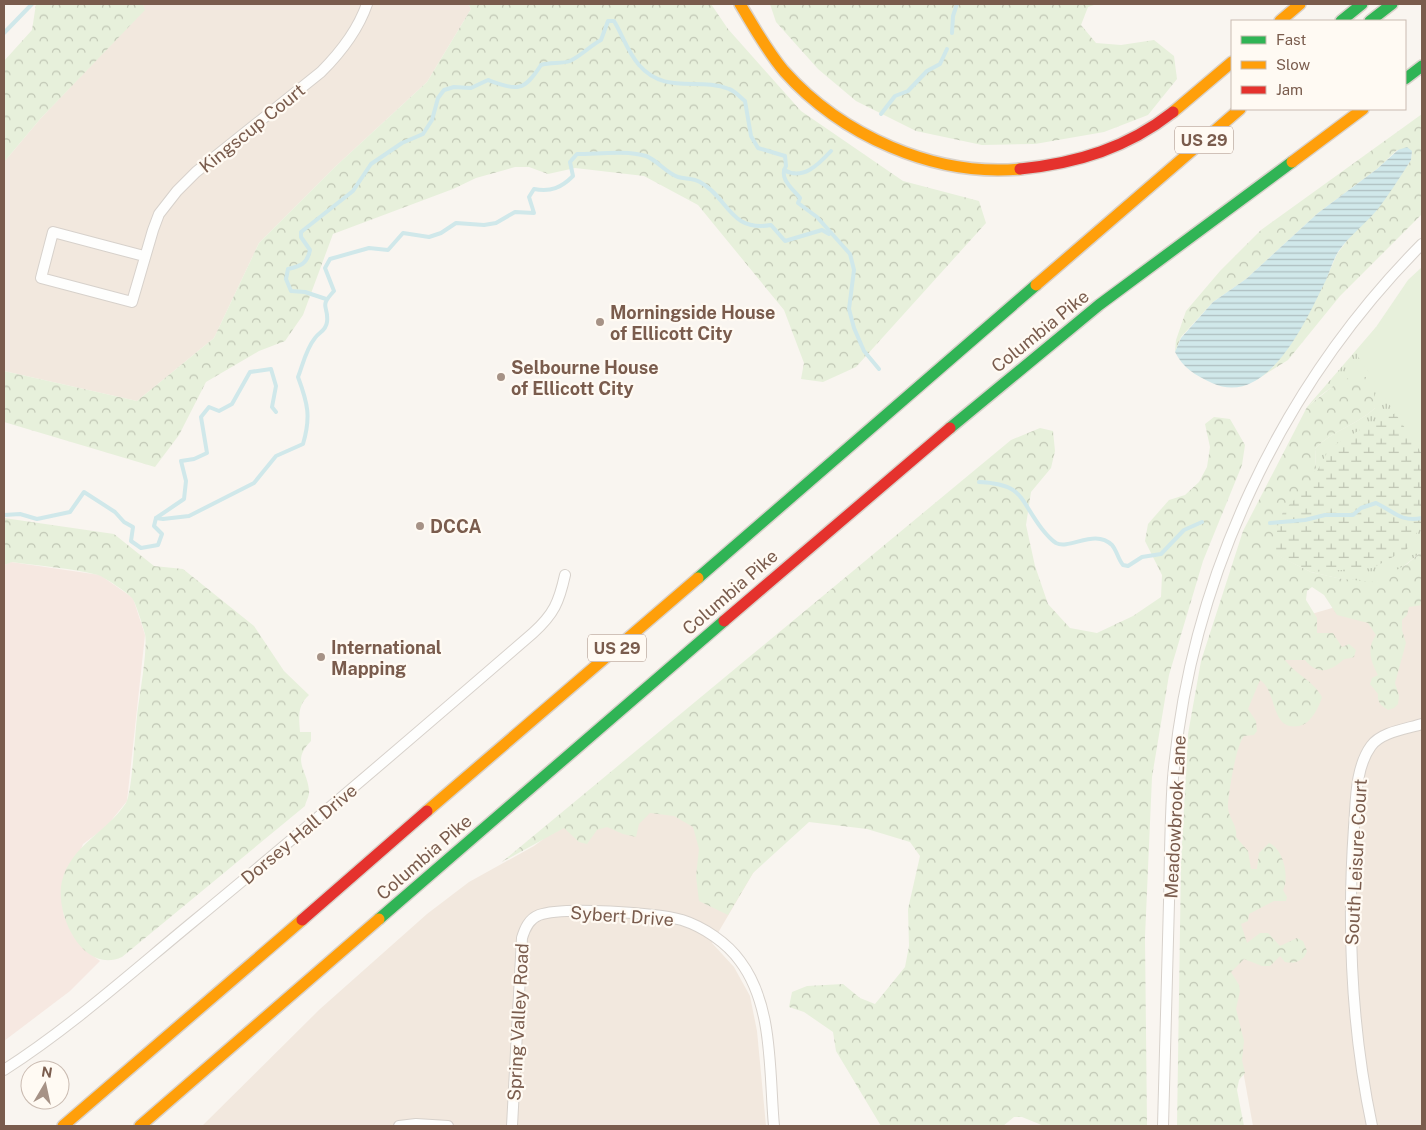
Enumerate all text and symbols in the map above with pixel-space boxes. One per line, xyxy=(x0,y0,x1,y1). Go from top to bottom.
legend xyxy=(1231,20,1406,110)
text: Fast xyxy=(1276,31,1306,48)
text: Slow xyxy=(1276,56,1311,73)
street label: Kingscup Court xyxy=(195,79,309,177)
text: Jam xyxy=(1276,81,1303,98)
road number: US 29 xyxy=(1175,126,1233,154)
street label: Columbia Pike xyxy=(987,285,1093,377)
place label: Morningside House of Ellicott City xyxy=(610,302,775,344)
marker: Morningside House of Ellicott City xyxy=(594,316,606,328)
place label: Selbourne House of Ellicott City xyxy=(511,357,659,399)
marker: Selbourne House of Ellicott City xyxy=(495,371,507,383)
place label: DCCA xyxy=(430,516,482,537)
marker: DCCA xyxy=(414,520,426,532)
street label: Columbia Pike xyxy=(678,545,782,639)
road number: US 29 xyxy=(588,634,646,661)
place label: International Mapping xyxy=(331,637,442,679)
marker: International Mapping xyxy=(315,651,327,663)
street label: Meadowbrook Lane xyxy=(1160,735,1190,899)
street label: South Leisure Court xyxy=(1341,778,1371,946)
street label: Dorsey Hall Drive xyxy=(237,780,361,888)
street label: Columbia Pike xyxy=(372,810,476,904)
street label: Sybert Drive xyxy=(569,902,675,930)
street label: Spring Valley Road xyxy=(503,943,533,1101)
north arrow xyxy=(20,1060,70,1110)
text: N xyxy=(40,1063,54,1081)

